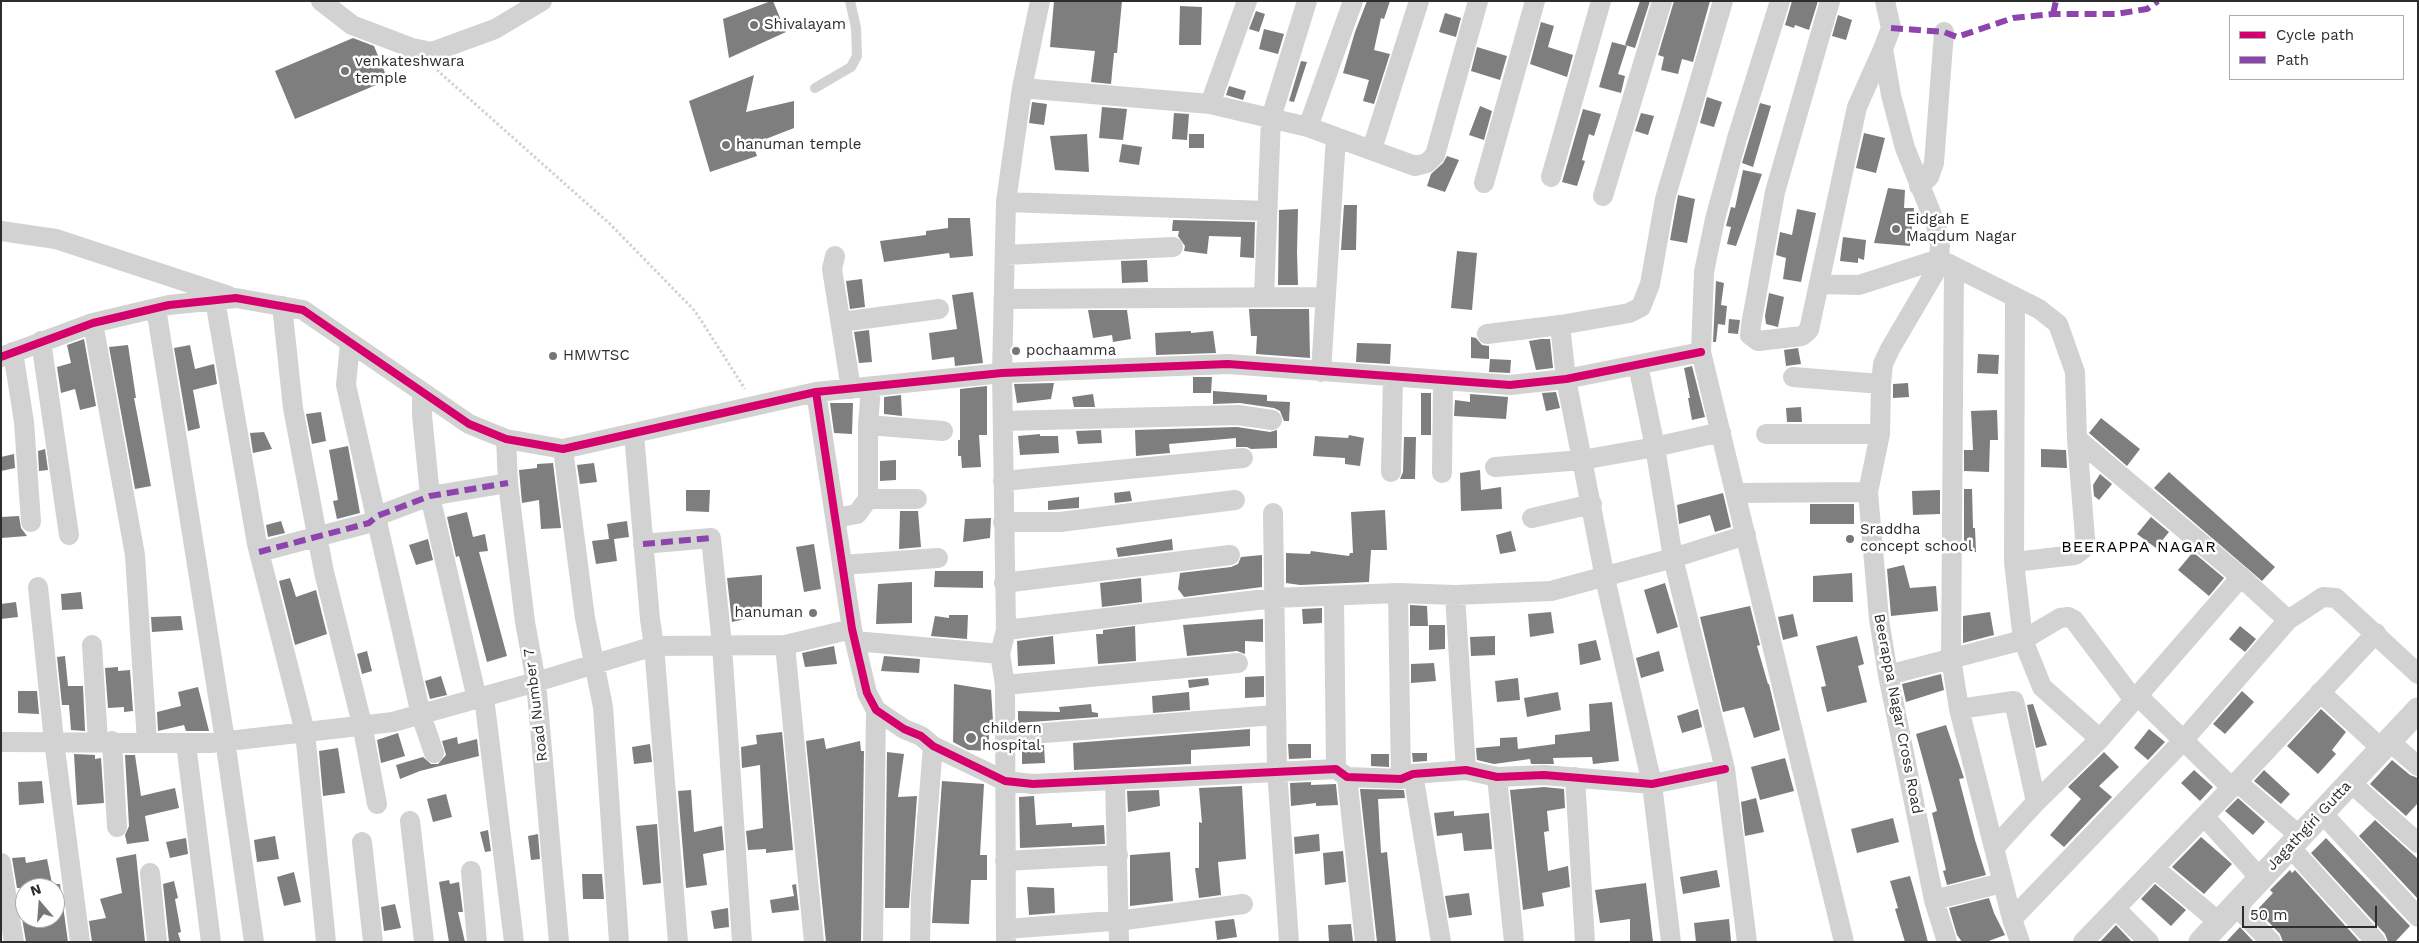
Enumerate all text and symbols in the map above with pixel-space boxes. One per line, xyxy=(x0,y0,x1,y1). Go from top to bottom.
legend xyxy=(2229,15,2404,80)
place label: Shivalayam xyxy=(764,16,846,34)
marker: Shivalayam xyxy=(748,19,760,31)
text: Cycle path xyxy=(2276,26,2354,44)
text: Path xyxy=(2276,51,2309,69)
place label: venkateshwara temple xyxy=(355,53,465,88)
marker: venkateshwara temple xyxy=(339,65,351,77)
place label: hanuman temple xyxy=(736,136,861,154)
marker: hanuman temple xyxy=(720,139,732,151)
place label: Eidgah E Maqdum Nagar xyxy=(1906,211,2017,246)
marker: Eidgah E Maqdum Nagar xyxy=(1890,223,1902,235)
place label: pochaamma xyxy=(1026,342,1116,360)
marker: pochaamma xyxy=(1010,345,1022,357)
place label: HMWTSC xyxy=(563,347,630,365)
marker: HMWTSC xyxy=(547,350,559,362)
place label: Sraddha concept school xyxy=(1860,521,1973,556)
marker: Sraddha concept school xyxy=(1844,533,1856,545)
district label: BEERAPPA NAGAR xyxy=(2059,537,2219,557)
place label: hanuman xyxy=(735,604,803,622)
marker: hanuman xyxy=(807,607,819,619)
street label: Beerappa Nagar Cross Road xyxy=(1870,612,1926,816)
street label: Road Number 7 xyxy=(520,647,552,763)
place label: childern hospital xyxy=(982,720,1042,755)
marker: childern hospital xyxy=(964,731,978,745)
street label: Jagathgiri Gutta xyxy=(2263,777,2355,875)
north arrow xyxy=(15,878,65,928)
text: N xyxy=(28,880,43,899)
scale bar xyxy=(2244,896,2379,928)
text: 50 m xyxy=(2250,906,2287,924)

